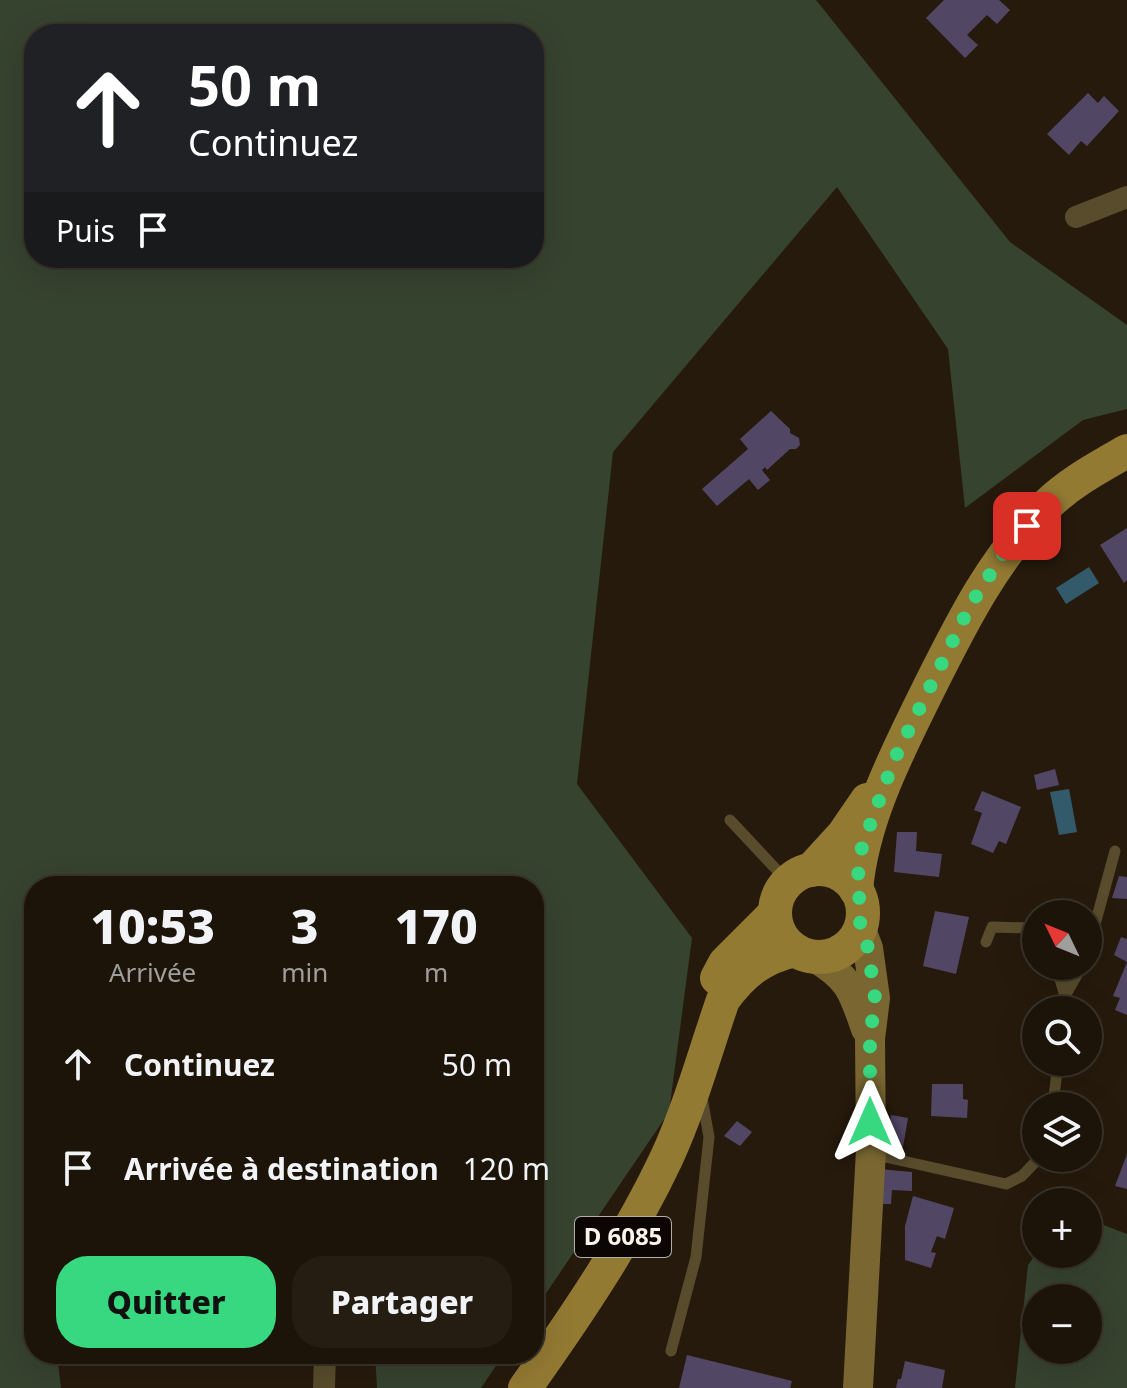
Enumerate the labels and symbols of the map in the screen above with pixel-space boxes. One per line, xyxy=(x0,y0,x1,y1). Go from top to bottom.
pin xyxy=(993,492,1061,560)
north arrow xyxy=(1022,900,1102,980)
position arrow xyxy=(828,1080,912,1164)
road number: D 6085 xyxy=(575,1217,671,1257)

